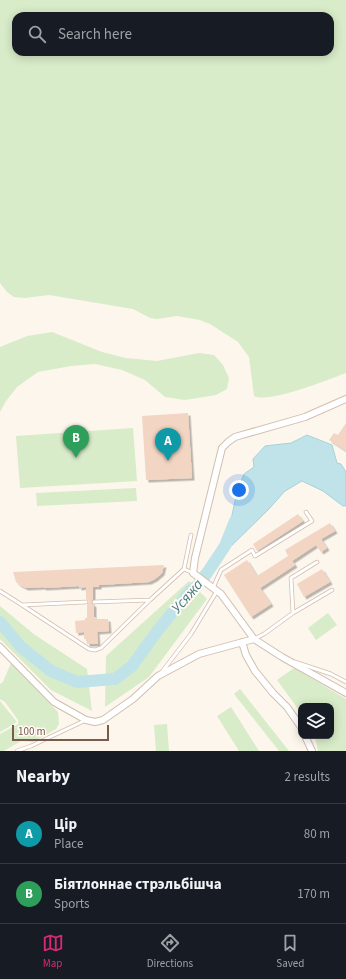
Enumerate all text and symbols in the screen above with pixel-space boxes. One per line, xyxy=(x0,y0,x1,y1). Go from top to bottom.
search box xyxy=(12,12,334,56)
icon: search xyxy=(26,23,48,45)
text: Search here xyxy=(58,24,132,45)
pin: B xyxy=(63,425,89,458)
pin: A xyxy=(155,428,181,461)
your location xyxy=(229,480,249,500)
water label: Усяжа xyxy=(167,575,208,618)
map controls xyxy=(298,703,334,739)
button: layers xyxy=(298,703,334,739)
scale bar xyxy=(12,723,109,742)
text: 100 m xyxy=(18,724,46,739)
text: Nearby xyxy=(16,765,70,789)
text: 2 results xyxy=(285,768,330,786)
text: Цір xyxy=(54,814,77,835)
text: A xyxy=(25,825,33,843)
text: 80 m xyxy=(304,825,330,843)
text: Place xyxy=(54,835,83,853)
text: Біятлоннае стрэльбішча xyxy=(54,874,222,895)
text: B xyxy=(25,885,33,903)
text: 170 m xyxy=(297,885,330,903)
text: Sports xyxy=(54,895,89,913)
tab: Map xyxy=(42,932,64,971)
tab: Directions xyxy=(147,932,193,971)
tab: Saved xyxy=(276,932,304,971)

